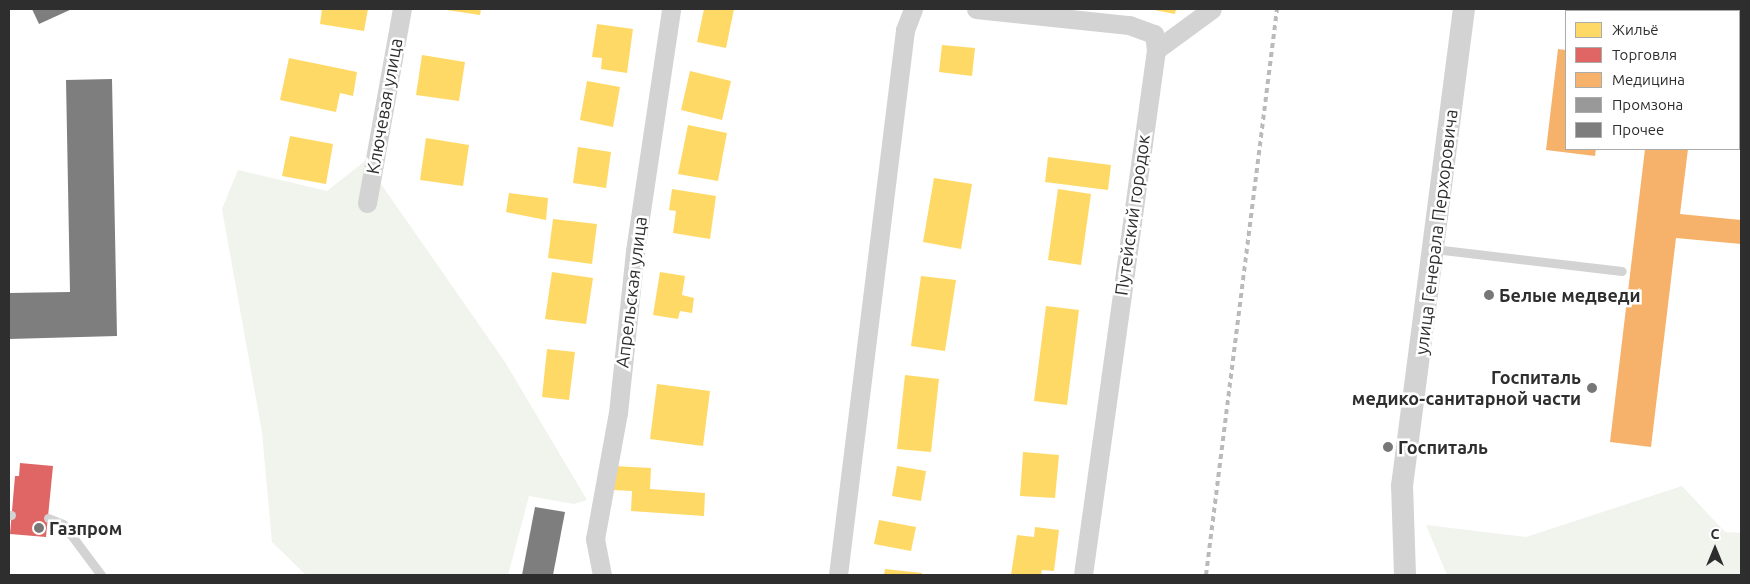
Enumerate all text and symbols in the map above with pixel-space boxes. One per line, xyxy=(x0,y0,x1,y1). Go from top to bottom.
legend xyxy=(1565,10,1740,150)
text: Жильё xyxy=(1612,21,1659,38)
street label: Ключевая улица xyxy=(361,36,407,176)
text: Торговля xyxy=(1612,46,1677,63)
text: Медицина xyxy=(1612,71,1685,88)
text: Промзона xyxy=(1612,96,1683,113)
street label: улица Генерала Перхоровича xyxy=(1410,108,1462,356)
text: Прочее xyxy=(1612,121,1664,138)
street label: Путейский городок xyxy=(1110,133,1154,297)
street label: Апрельская улица xyxy=(611,215,651,369)
place label: Белые медведи xyxy=(1499,284,1641,306)
marker: Белые медведи xyxy=(1483,289,1495,301)
place label: Госпиталь медико-санитарной части xyxy=(1352,367,1581,409)
marker: Госпиталь медико-санитарной части xyxy=(1585,381,1599,395)
place label: Госпиталь xyxy=(1398,436,1488,458)
marker: Госпиталь xyxy=(1382,441,1394,453)
place label: Газпром xyxy=(49,517,122,539)
marker: Газпром xyxy=(33,522,45,534)
north arrow xyxy=(1690,524,1740,574)
text: С xyxy=(1711,526,1719,542)

